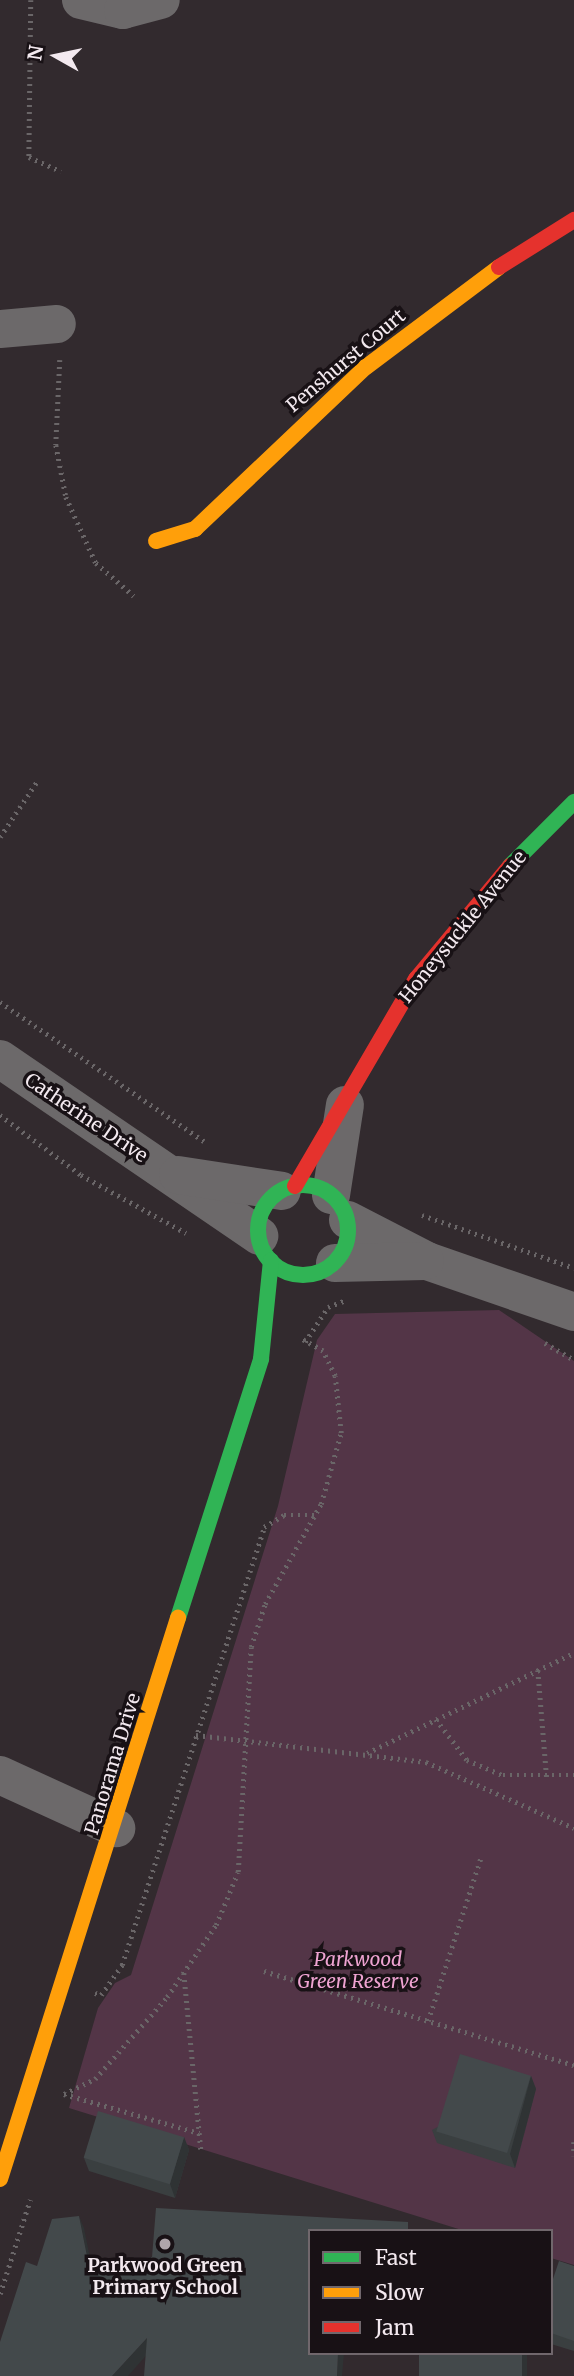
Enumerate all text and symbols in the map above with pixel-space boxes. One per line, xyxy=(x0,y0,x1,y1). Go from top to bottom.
north arrow xyxy=(21,21,91,91)
text: N xyxy=(22,43,48,62)
street label: Penshurst Court xyxy=(282,305,410,417)
street label: Honeysuckle Avenue xyxy=(395,846,531,1008)
street label: Catherine Drive xyxy=(20,1068,152,1168)
street label: Panorama Drive xyxy=(81,1690,145,1838)
park label: Parkwood Green Reserve xyxy=(297,1949,419,1993)
legend xyxy=(308,2229,553,2355)
marker: Parkwood Green Primary School xyxy=(157,2236,173,2252)
text: Fast xyxy=(375,2244,417,2271)
place label: Parkwood Green Primary School xyxy=(87,2255,243,2299)
text: Slow xyxy=(375,2279,424,2306)
text: Jam xyxy=(375,2314,414,2341)

